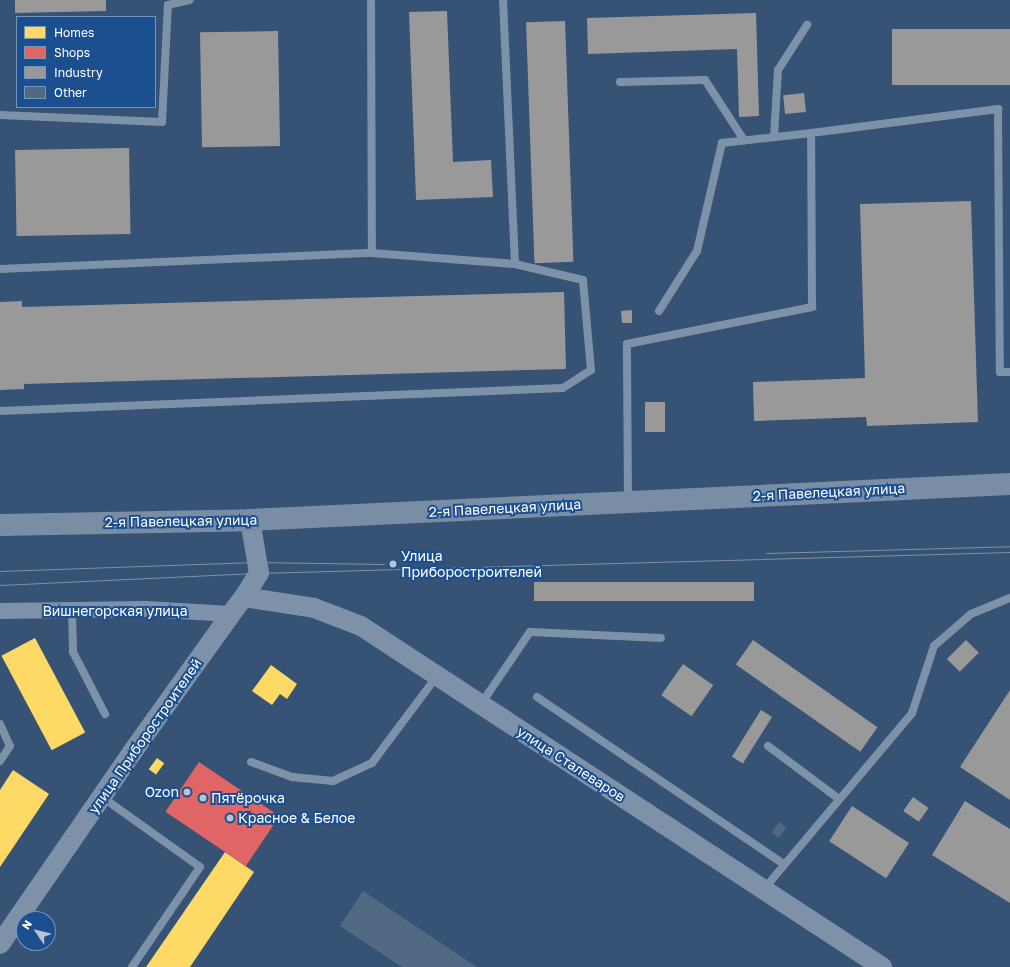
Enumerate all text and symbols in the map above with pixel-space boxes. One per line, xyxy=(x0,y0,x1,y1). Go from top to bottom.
legend xyxy=(16,16,156,108)
text: Homes xyxy=(54,25,94,40)
text: Shops xyxy=(54,45,90,60)
text: Industry xyxy=(54,65,103,80)
text: Other xyxy=(54,85,87,100)
street label: 2-я Павелецкая улица xyxy=(752,480,906,504)
street label: 2-я Павелецкая улица xyxy=(428,496,582,520)
street label: 2-я Павелецкая улица xyxy=(105,511,257,531)
place label: Улица Приборостроителей xyxy=(401,548,542,580)
marker: Улица Приборостроителей xyxy=(388,559,398,569)
street label: Вишнегорская улица xyxy=(42,603,188,619)
street label: улица Приборостроителей xyxy=(85,655,205,817)
street label: улица Сталеваров xyxy=(514,723,628,805)
place label: Ozon xyxy=(145,784,179,800)
marker: Ozon xyxy=(182,787,192,797)
place label: Пятёрочка xyxy=(211,790,285,806)
marker: Пятёрочка xyxy=(198,793,208,803)
place label: Красное & Белое xyxy=(238,810,355,826)
marker: Красное & Белое xyxy=(225,813,235,823)
north arrow xyxy=(16,911,56,951)
text: N xyxy=(19,917,34,932)

